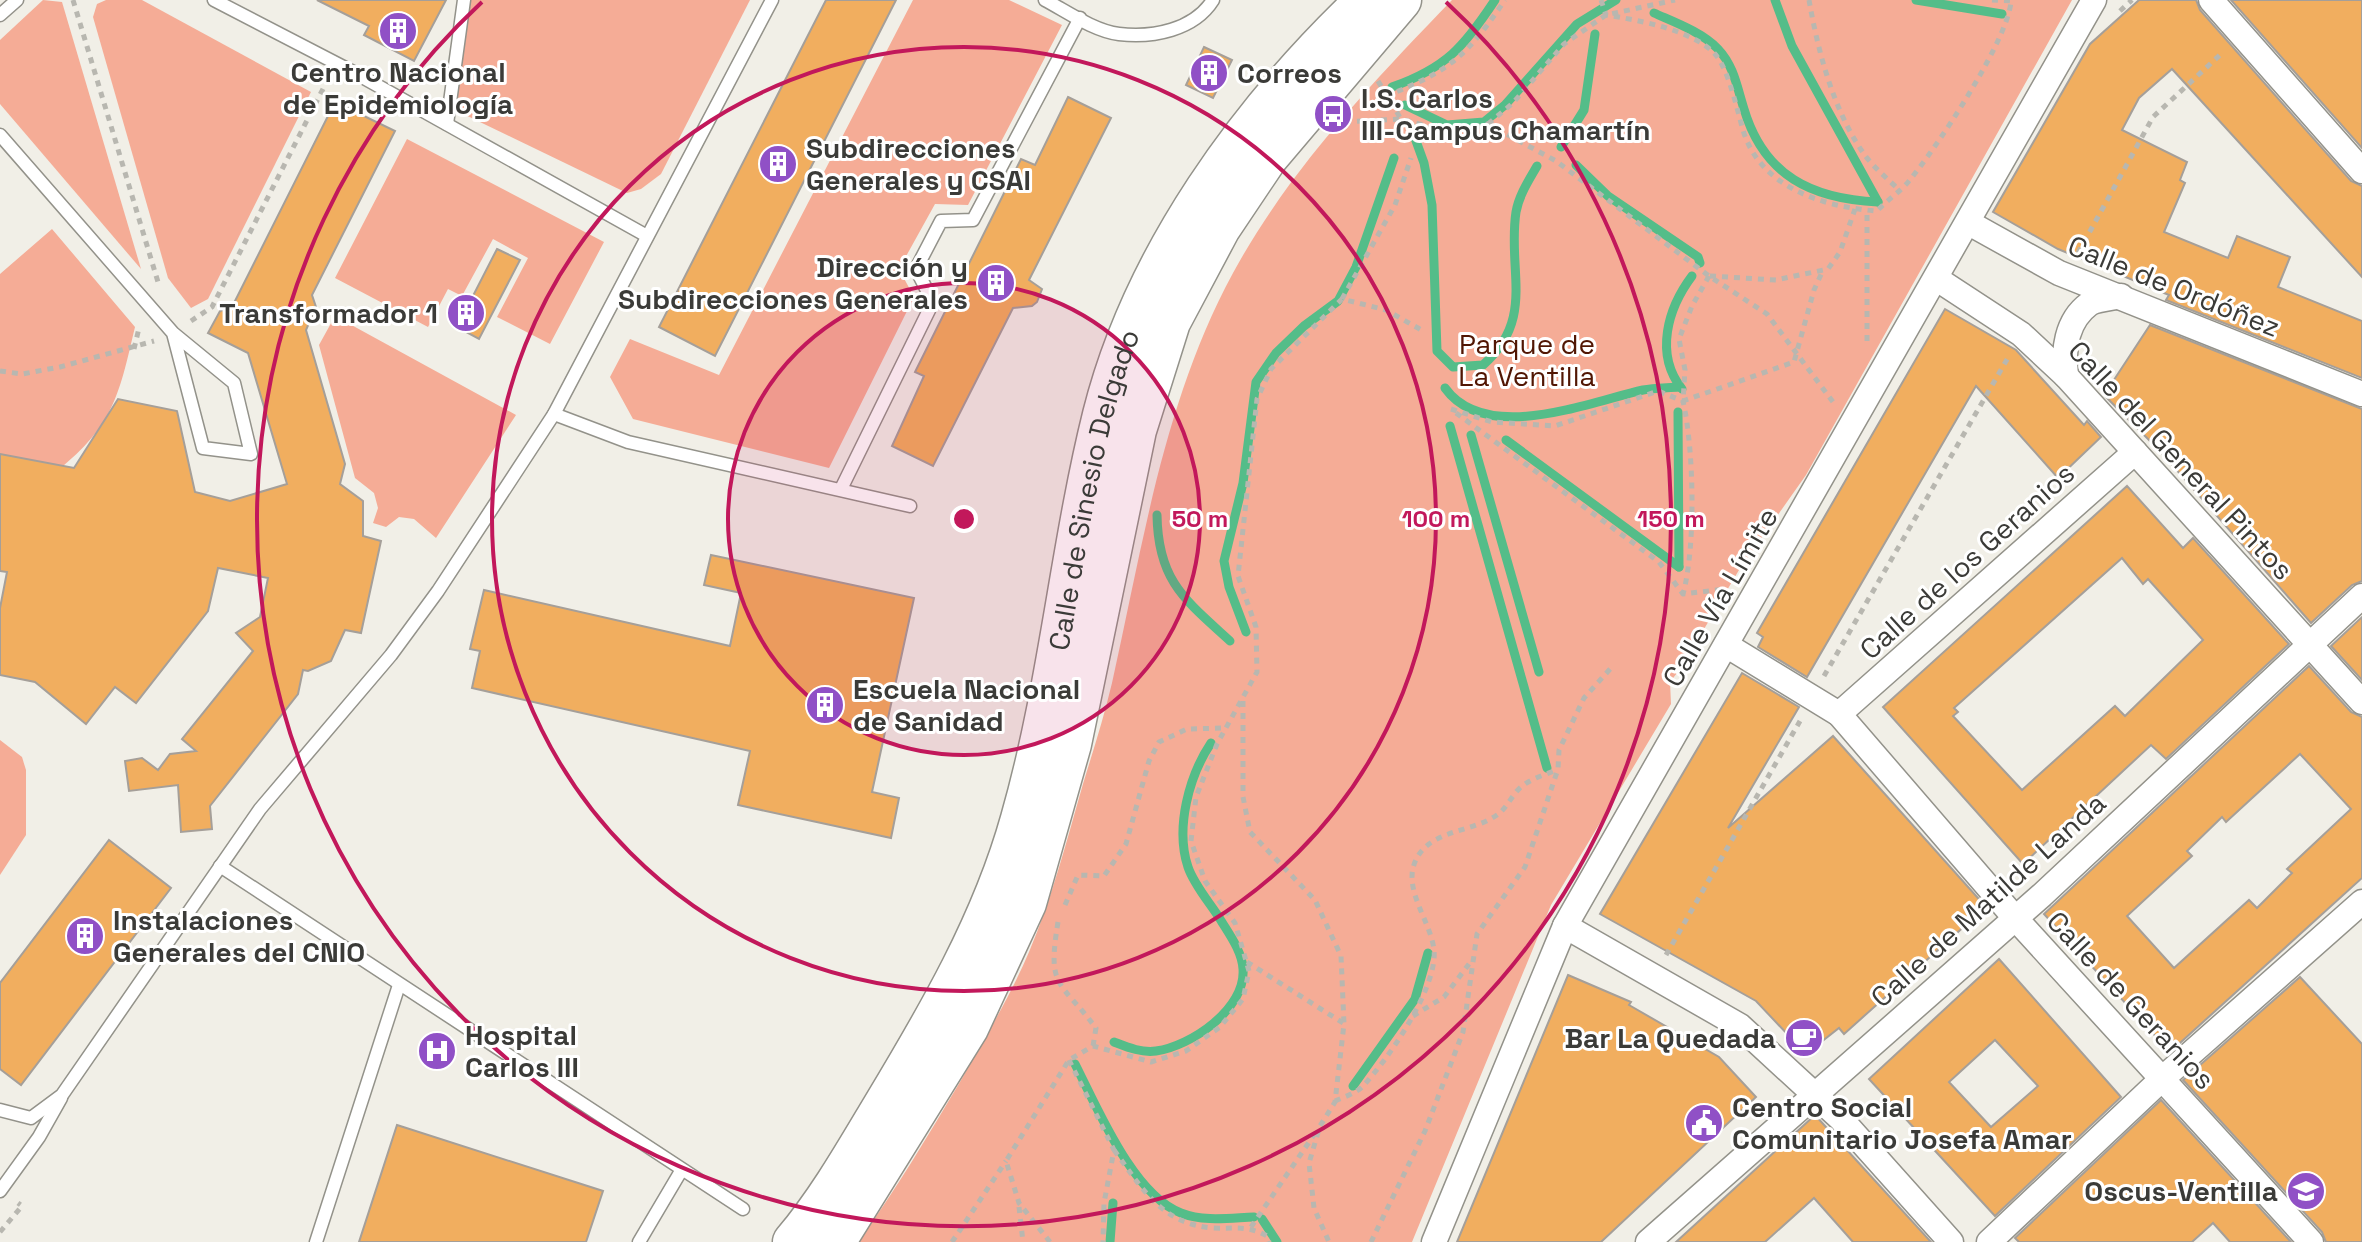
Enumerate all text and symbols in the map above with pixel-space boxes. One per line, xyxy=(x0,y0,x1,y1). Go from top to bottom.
building icon: Centro Nacional de Epidemiología xyxy=(377,10,419,52)
building icon: Correos xyxy=(1188,52,1230,94)
place label: Centro Nacional de Epidemiología xyxy=(283,54,513,122)
place label: Correos xyxy=(1237,55,1342,91)
place label: I.S. Carlos III-Campus Chamartín xyxy=(1361,80,1650,148)
bus stop icon: I.S. Carlos III-Campus Chamartín xyxy=(1312,93,1354,135)
place label: Subdirecciones Generales y CSAI xyxy=(806,130,1031,198)
building icon: Subdirecciones Generales y CSAI xyxy=(757,143,799,185)
street label: Calle de Ordóñez xyxy=(2063,227,2285,345)
place label: Dirección y Subdirecciones Generales xyxy=(618,249,968,317)
building icon: Dirección y Subdirecciones Generales xyxy=(975,262,1017,304)
building icon: Transformador 1 xyxy=(445,292,487,334)
place label: Transformador 1 xyxy=(219,295,438,331)
street label: Calle de Sinesio Delgado xyxy=(1040,324,1147,653)
park label: Parque de La Ventilla xyxy=(1458,326,1596,394)
street label: Calle del General Pintos xyxy=(2061,333,2301,587)
street label: Calle de los Geranios xyxy=(1852,455,2082,667)
street label: Calle Vía Límite xyxy=(1654,501,1786,693)
text: 50 m xyxy=(1172,503,1228,534)
text: 100 m xyxy=(1402,503,1470,534)
text: 150 m xyxy=(1637,503,1705,534)
centre of rings xyxy=(950,505,978,533)
place label: Escuela Nacional de Sanidad xyxy=(853,671,1080,739)
building icon: Escuela Nacional de Sanidad xyxy=(804,684,846,726)
street label: Calle de Matilde Landa xyxy=(1863,785,2113,1015)
place label: Instalaciones Generales del CNIO xyxy=(113,902,365,970)
street label: Calle de Geranios xyxy=(2039,903,2223,1097)
building icon: Instalaciones Generales del CNIO xyxy=(64,915,106,957)
place label: Hospital Carlos III xyxy=(465,1017,579,1085)
cafe icon: Bar La Quedada xyxy=(1783,1017,1825,1059)
place label: Bar La Quedada xyxy=(1564,1020,1776,1056)
hospital icon: Hospital Carlos III xyxy=(416,1030,458,1072)
place label: Centro Social Comunitario Josefa Amar xyxy=(1732,1089,2072,1157)
public building icon: Centro Social Comunitario Josefa Amar xyxy=(1683,1102,1725,1144)
school or university icon: Oscus-Ventilla xyxy=(2285,1170,2327,1212)
place label: Oscus-Ventilla xyxy=(2084,1173,2278,1209)

